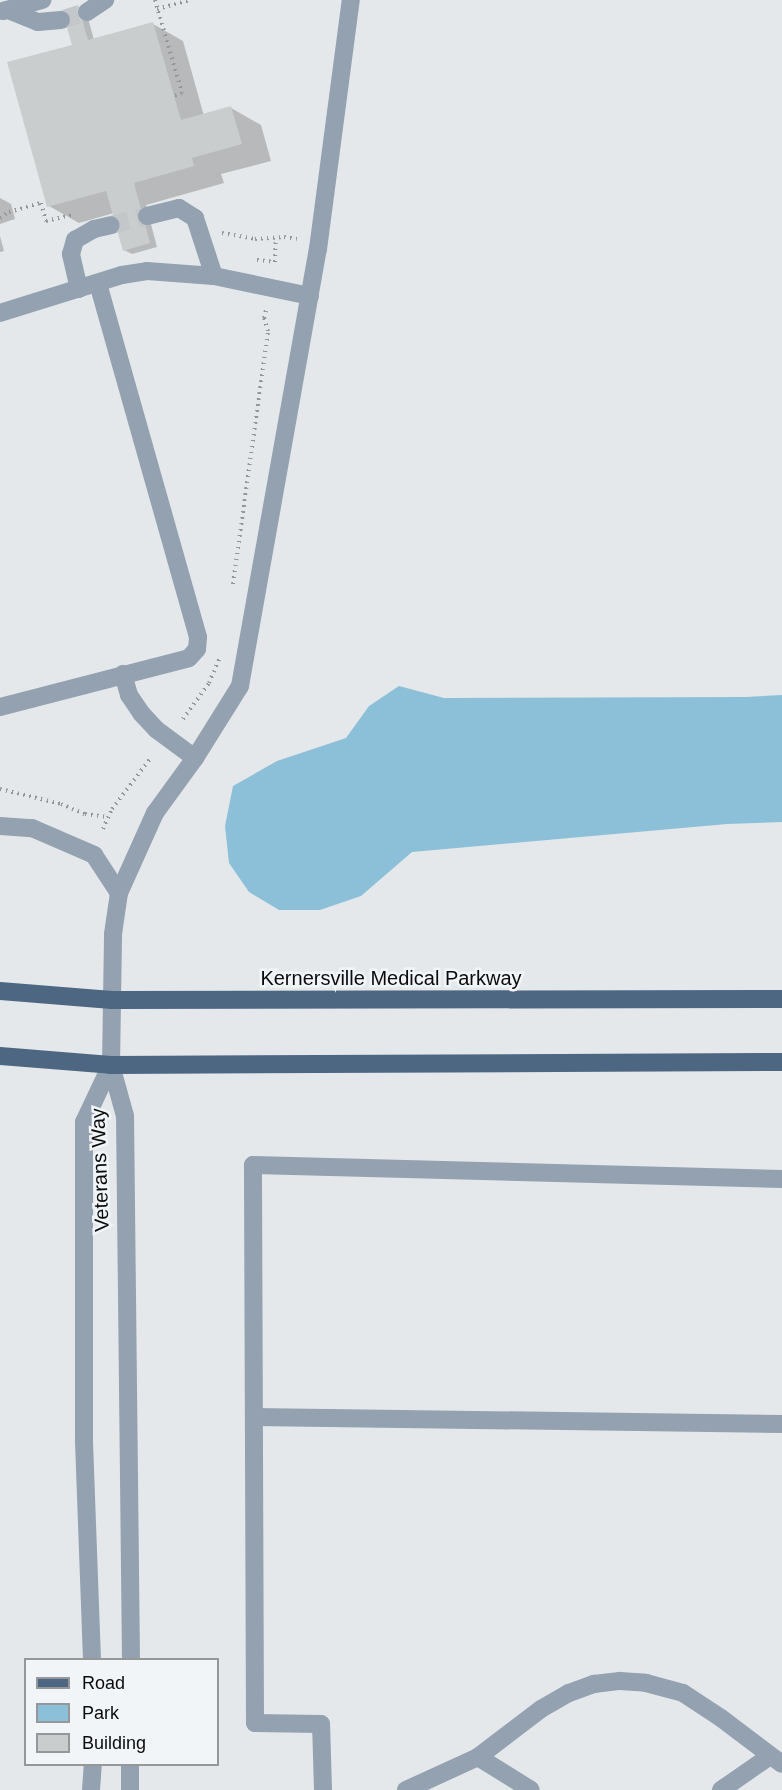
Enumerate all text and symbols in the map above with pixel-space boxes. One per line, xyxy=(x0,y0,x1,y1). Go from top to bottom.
street label: Kernersville Medical Parkway xyxy=(260,966,522,990)
street label: Veterans Way xyxy=(86,1108,114,1232)
legend xyxy=(24,1658,219,1766)
text: Road xyxy=(82,1673,125,1693)
text: Park xyxy=(82,1703,119,1723)
text: Building xyxy=(82,1733,146,1753)

